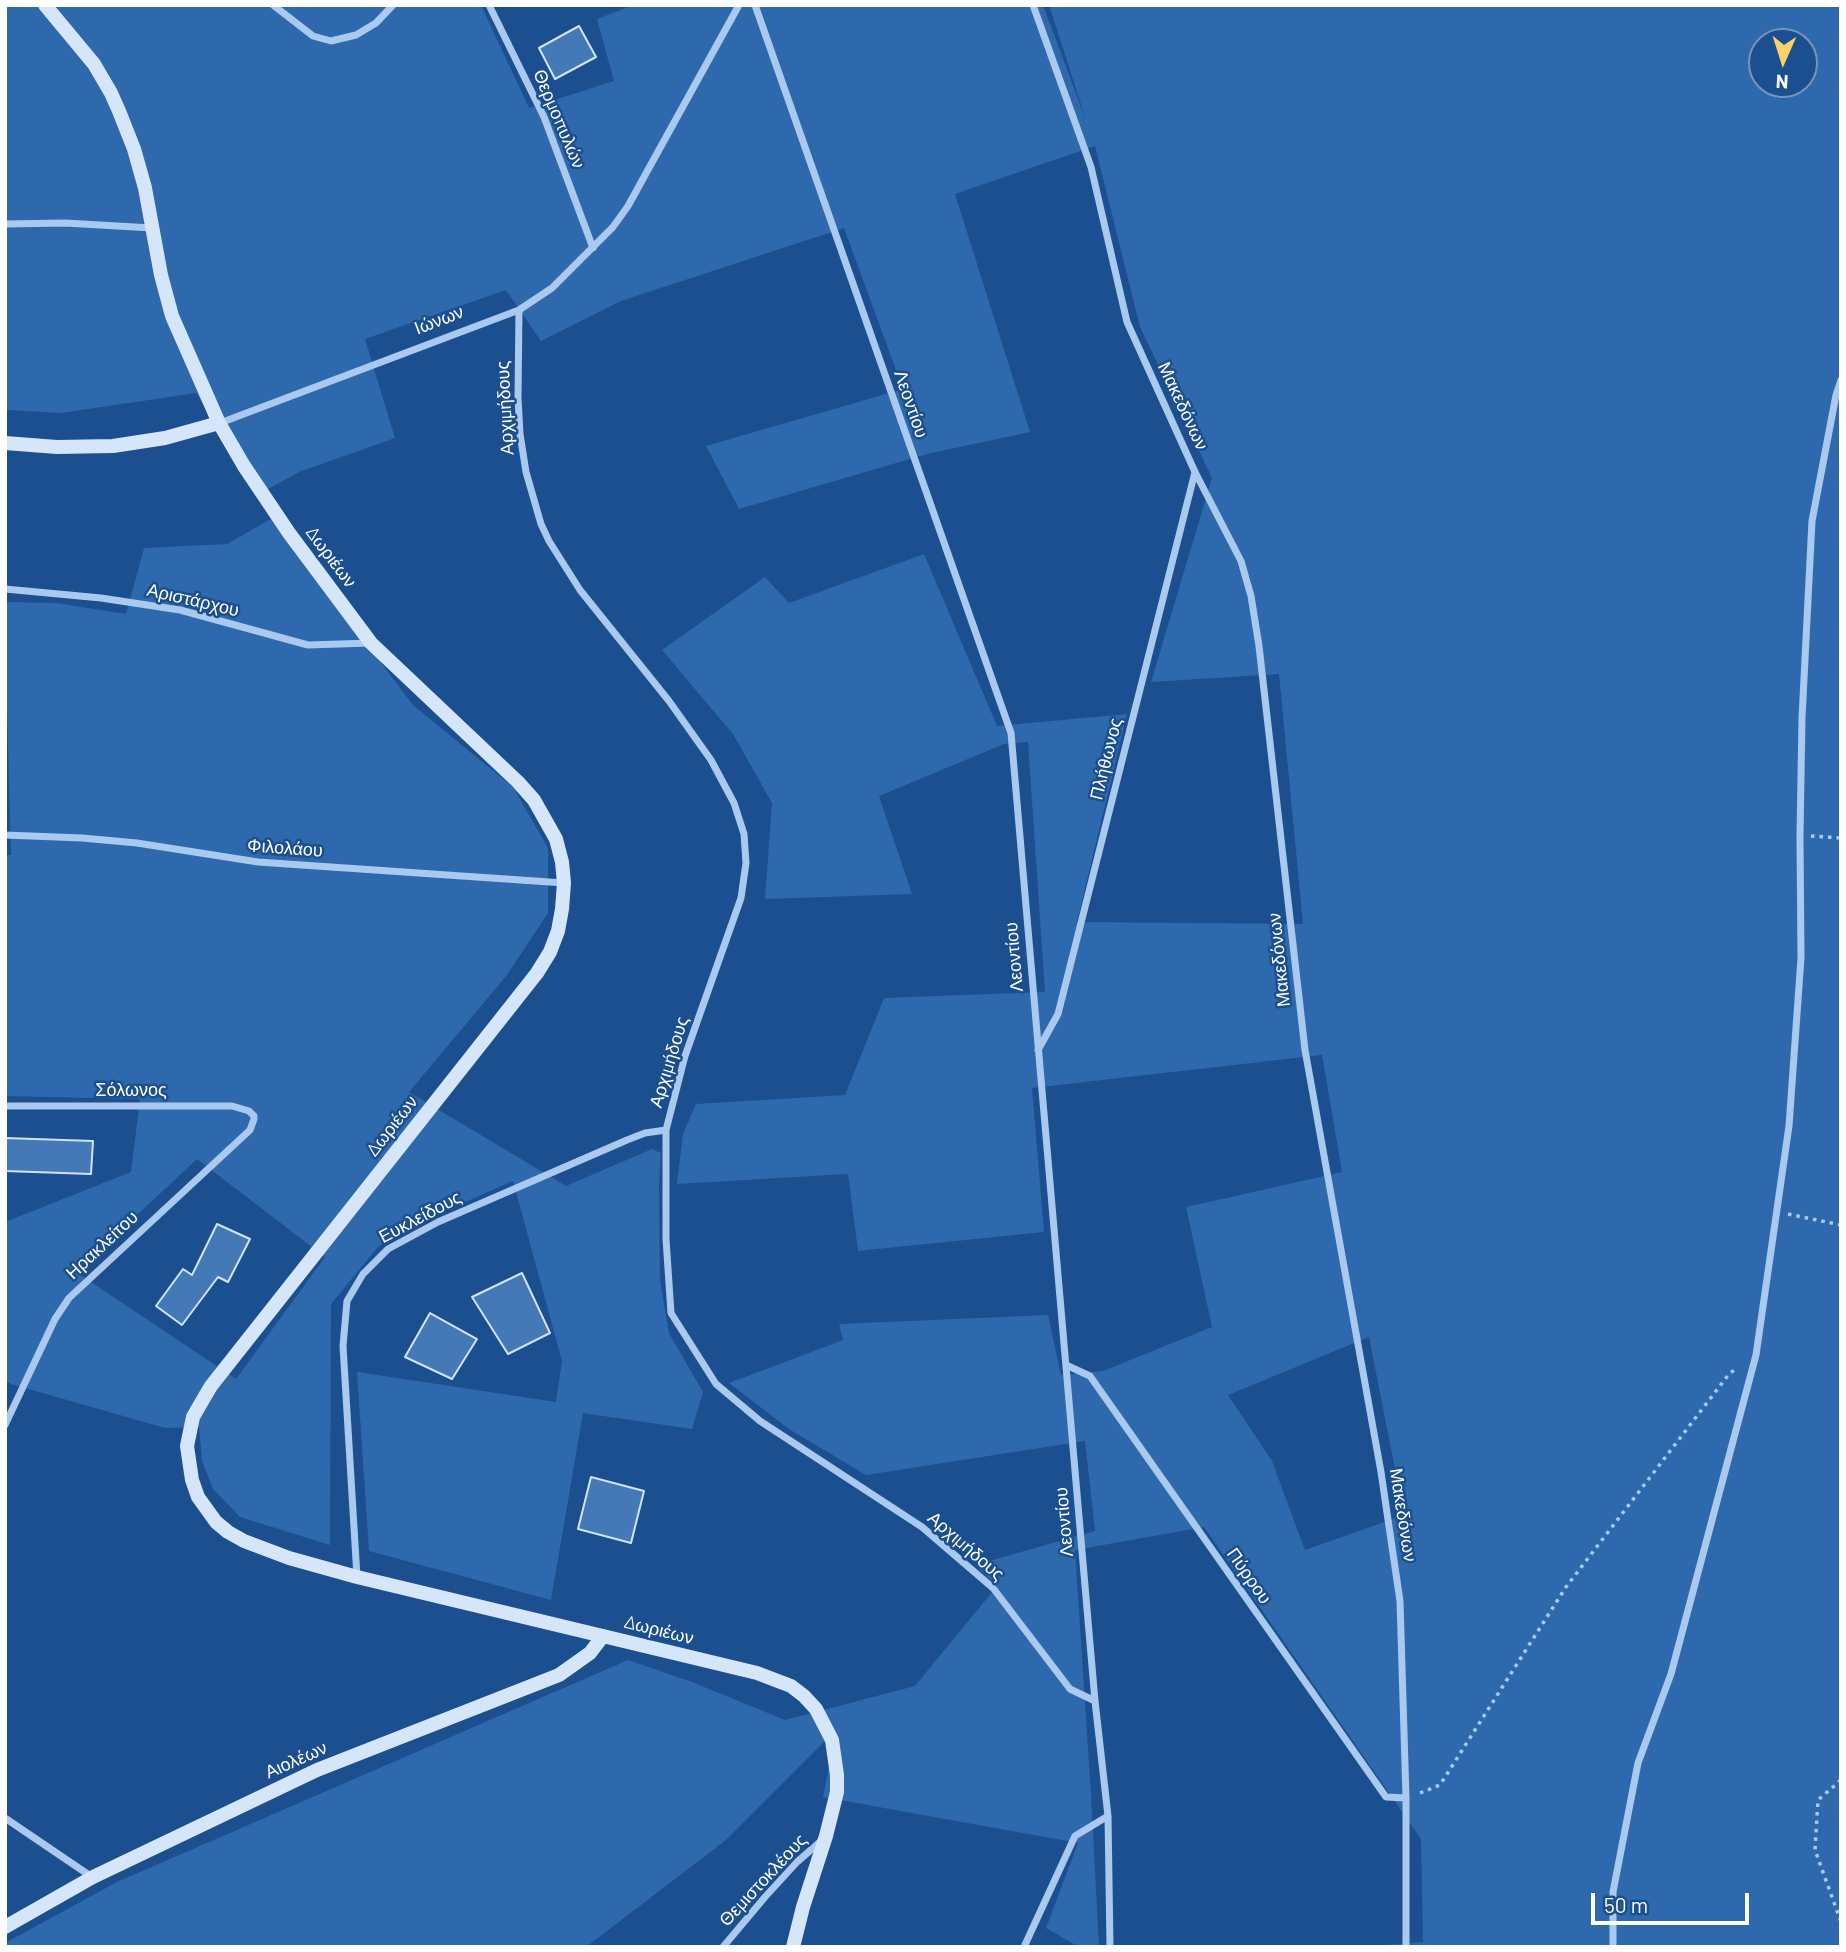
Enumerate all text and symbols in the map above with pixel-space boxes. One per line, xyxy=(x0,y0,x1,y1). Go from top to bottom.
north arrow xyxy=(1748,28,1818,98)
street label: Θερμοπυλών xyxy=(528,66,590,172)
text: N xyxy=(1775,71,1789,94)
street label: Ιώνων xyxy=(411,301,467,339)
street label: Μακεδόνων xyxy=(1153,359,1213,453)
street label: Αρχιμήδους xyxy=(492,360,518,456)
street label: Λεοντίου xyxy=(889,367,933,441)
street label: Δωριέων xyxy=(301,522,361,592)
street label: Αριστάρχου xyxy=(145,579,241,621)
street label: Πλήθωνος xyxy=(1085,716,1127,802)
street label: Φιλολάου xyxy=(246,835,324,861)
street label: Μακεδόνων xyxy=(1263,912,1295,1008)
street label: Λεοντίου xyxy=(1000,921,1028,993)
street label: Αρχιμήδους xyxy=(645,1014,693,1110)
street label: Σόλωνος xyxy=(95,1079,167,1101)
street label: Δωριέων xyxy=(362,1091,422,1161)
street label: Ευκλείδους xyxy=(375,1186,465,1248)
street label: Ηρακλείτου xyxy=(62,1206,142,1284)
street label: Μακεδόνων xyxy=(1385,1467,1421,1563)
street label: Λεοντίου xyxy=(1050,1486,1078,1558)
street label: Αρχιμήδους xyxy=(923,1507,1009,1585)
street label: Πύρρου xyxy=(1222,1544,1276,1608)
street label: Δωριέων xyxy=(622,1611,696,1649)
street label: Αιολέων xyxy=(262,1737,330,1783)
street label: Θεμιστοκλέους xyxy=(715,1829,811,1931)
scale bar xyxy=(1594,1878,1752,1922)
text: 50 m xyxy=(1604,1892,1648,1917)

